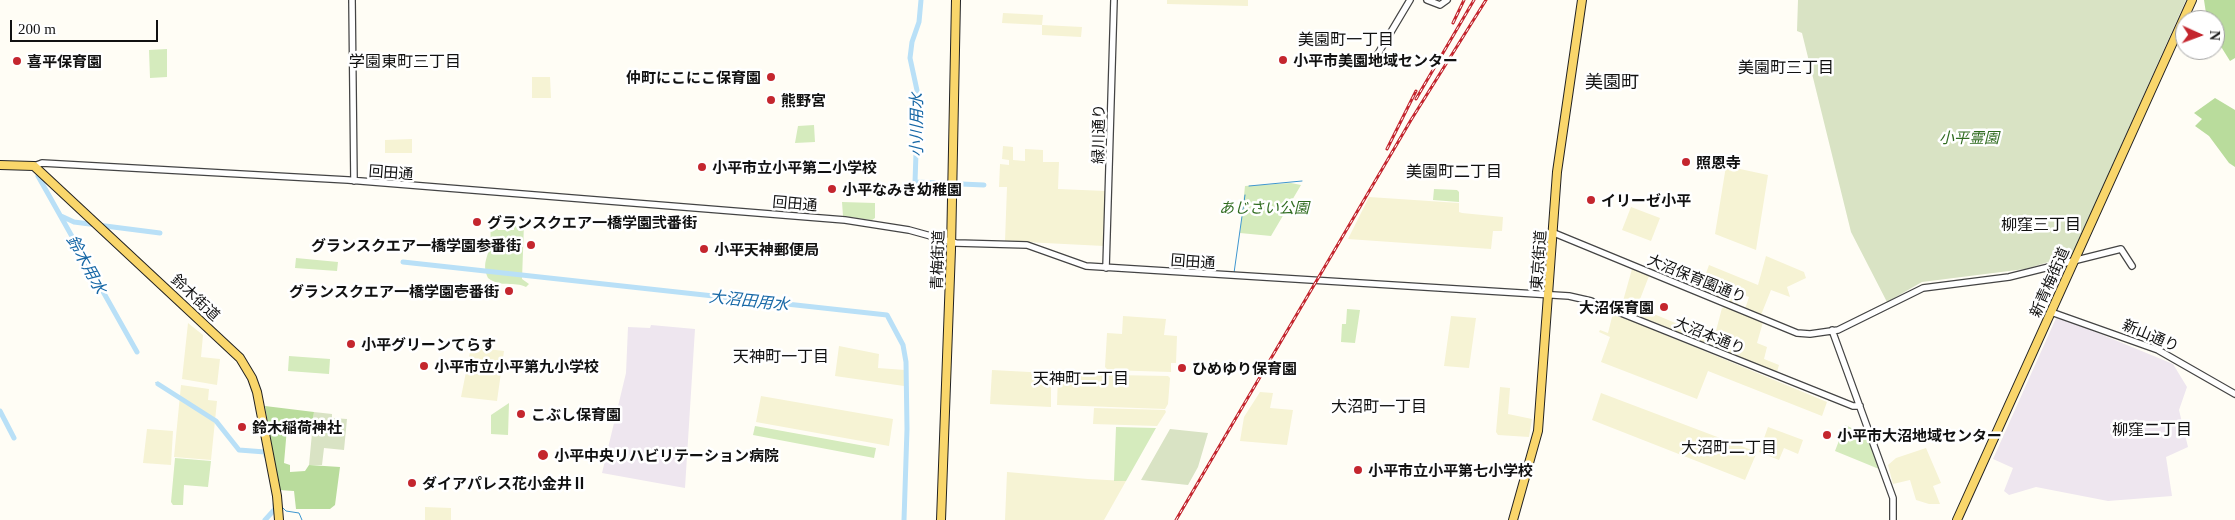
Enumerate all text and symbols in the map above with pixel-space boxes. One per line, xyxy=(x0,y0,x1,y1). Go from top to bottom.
scale bar xyxy=(12,10,160,42)
north arrow xyxy=(2175,10,2225,60)
text: 200 m xyxy=(18,21,56,37)
district label: 美園町一丁目 xyxy=(1298,29,1394,49)
text: N xyxy=(2207,30,2222,41)
district label: 学園東町三丁目 xyxy=(349,51,461,71)
place label: 小平市美園地域センター xyxy=(1293,51,1458,69)
place label: 喜平保育園 xyxy=(27,52,102,70)
marker: 小平市美園地域センター xyxy=(1277,54,1289,66)
marker: 喜平保育園 xyxy=(11,55,23,67)
district label: 美園町三丁目 xyxy=(1738,57,1834,77)
place label: 仲町にこにこ保育園 xyxy=(626,68,761,86)
district label: 美園町 xyxy=(1585,70,1639,92)
marker: 仲町にこにこ保育園 xyxy=(765,71,777,83)
place label: 熊野宮 xyxy=(781,91,826,109)
water label: 小川用水 xyxy=(906,93,926,157)
marker: 熊野宮 xyxy=(765,94,777,106)
street label: 緑川通り xyxy=(1088,104,1108,164)
park label: 小平霊園 xyxy=(1939,128,1999,146)
place label: 照恩寺 xyxy=(1696,153,1741,171)
marker: 照恩寺 xyxy=(1680,156,1692,168)
place label: 小平市立小平第二小学校 xyxy=(712,158,877,176)
street label: 回田通 xyxy=(368,161,414,183)
marker: 小平市立小平第二小学校 xyxy=(696,161,708,173)
district label: 美園町二丁目 xyxy=(1406,161,1502,181)
place label: 小平なみき幼稚園 xyxy=(842,180,962,198)
marker: 小平なみき幼稚園 xyxy=(826,183,838,195)
place label: イリーゼ小平 xyxy=(1601,191,1691,209)
street label: 回田通 xyxy=(772,192,818,214)
marker: イリーゼ小平 xyxy=(1585,194,1597,206)
park label: あじさい公園 xyxy=(1219,198,1309,216)
place label: グランスクエア一橋学園弐番街 xyxy=(487,213,697,231)
district label: 柳窪三丁目 xyxy=(2001,214,2081,234)
marker: グランスクエア一橋学園弐番街 xyxy=(471,216,483,228)
street label: 東京街道 xyxy=(1527,229,1549,291)
street label: 青梅街道 xyxy=(927,230,947,290)
water label: 鈴木用水 xyxy=(63,231,111,297)
place label: グランスクエア一橋学園参番街 xyxy=(311,236,521,254)
marker: グランスクエア一橋学園参番街 xyxy=(525,239,537,251)
place label: 小平天神郵便局 xyxy=(714,240,819,258)
marker: 小平天神郵便局 xyxy=(698,243,710,255)
street label: 新青梅街道 xyxy=(2026,244,2072,320)
street label: 回田通 xyxy=(1170,250,1216,272)
street label: 大沼保育園通り xyxy=(1645,250,1749,306)
street label: 鈴木街道 xyxy=(168,270,224,324)
place label: グランスクエア一橋学園壱番街 xyxy=(289,282,499,300)
marker: グランスクエア一橋学園壱番街 xyxy=(503,285,515,297)
water label: 大沼田用水 xyxy=(708,286,790,314)
place label: 大沼保育園 xyxy=(1579,298,1654,316)
marker: 大沼保育園 xyxy=(1658,301,1670,313)
street label: 大沼本通り xyxy=(1672,313,1748,357)
street label: 新山通り xyxy=(2120,315,2182,355)
place label: 小平グリーンてらす xyxy=(361,335,496,353)
marker: 小平グリーンてらす xyxy=(345,338,357,350)
district label: 天神町一丁目 xyxy=(733,346,829,366)
place label: 小平市立小平第九小学校 xyxy=(434,357,599,375)
place label: ひめゆり保育園 xyxy=(1192,359,1297,377)
marker: 小平市立小平第九小学校 xyxy=(418,360,430,372)
marker: ひめゆり保育園 xyxy=(1176,362,1188,374)
district label: 天神町二丁目 xyxy=(1033,368,1129,388)
district label: 大沼町一丁目 xyxy=(1331,396,1427,416)
place label: こぶし保育園 xyxy=(531,405,621,423)
marker: こぶし保育園 xyxy=(515,408,527,420)
place label: 鈴木稲荷神社 xyxy=(252,418,342,436)
district label: 柳窪二丁目 xyxy=(2112,419,2192,439)
marker: 鈴木稲荷神社 xyxy=(236,421,248,433)
place label: 小平市大沼地域センター xyxy=(1837,426,2002,444)
marker: 小平市大沼地域センター xyxy=(1821,429,1833,441)
district label: 大沼町二丁目 xyxy=(1681,437,1777,457)
place label: 小平中央リハビリテーション病院 xyxy=(554,446,779,464)
marker: 小平中央リハビリテーション病院 xyxy=(536,448,550,462)
place label: 小平市立小平第七小学校 xyxy=(1368,461,1533,479)
marker: 小平市立小平第七小学校 xyxy=(1352,464,1364,476)
place label: ダイアパレス花小金井Ⅱ xyxy=(422,474,587,492)
marker: ダイアパレス花小金井Ⅱ xyxy=(406,477,418,489)

